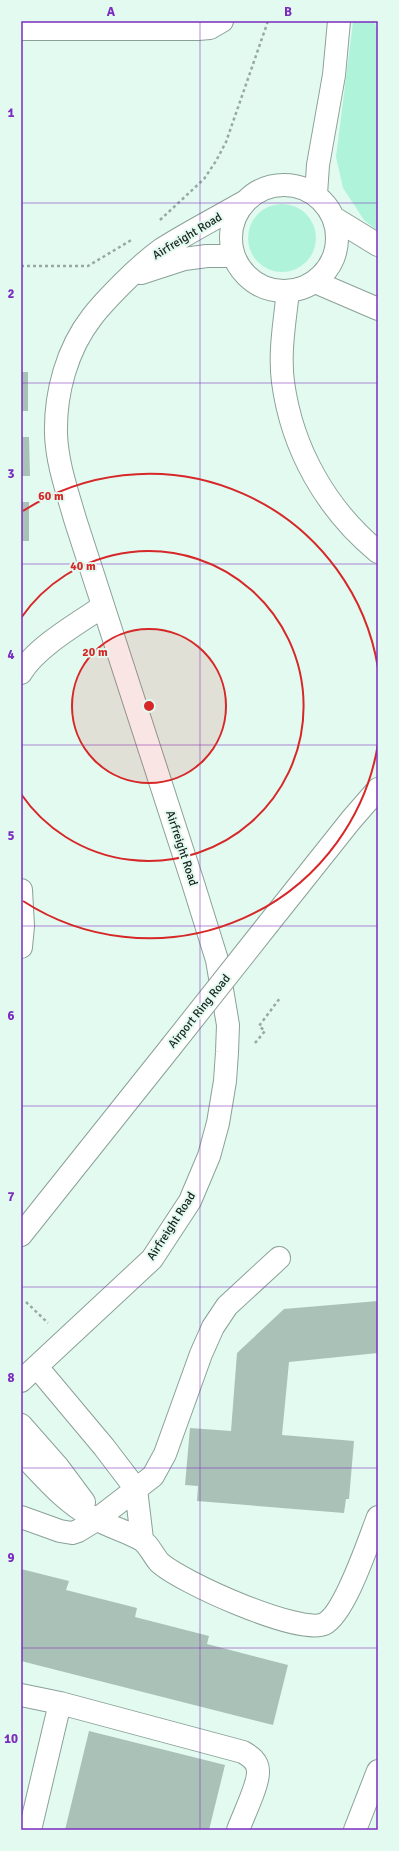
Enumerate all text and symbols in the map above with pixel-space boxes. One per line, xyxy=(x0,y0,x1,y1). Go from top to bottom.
text: A xyxy=(107,4,116,20)
text: B xyxy=(284,4,292,20)
text: 1 xyxy=(7,105,15,121)
street label: Airfreight Road xyxy=(150,210,225,263)
text: 2 xyxy=(7,286,15,302)
text: 3 xyxy=(7,466,15,482)
text: 60 m xyxy=(38,489,64,504)
text: 40 m xyxy=(70,559,96,574)
text: 20 m xyxy=(82,645,108,660)
text: 4 xyxy=(7,647,15,663)
centre of rings xyxy=(142,699,156,713)
street label: Airfreight Road xyxy=(162,809,201,888)
text: 5 xyxy=(7,828,15,844)
street label: Airport Ring Road xyxy=(165,971,234,1051)
text: 6 xyxy=(7,1008,15,1024)
text: 7 xyxy=(7,1189,15,1205)
street label: Airfreight Road xyxy=(144,1189,199,1263)
text: 8 xyxy=(7,1370,15,1386)
text: 9 xyxy=(7,1550,15,1566)
text: 10 xyxy=(4,1731,18,1747)

